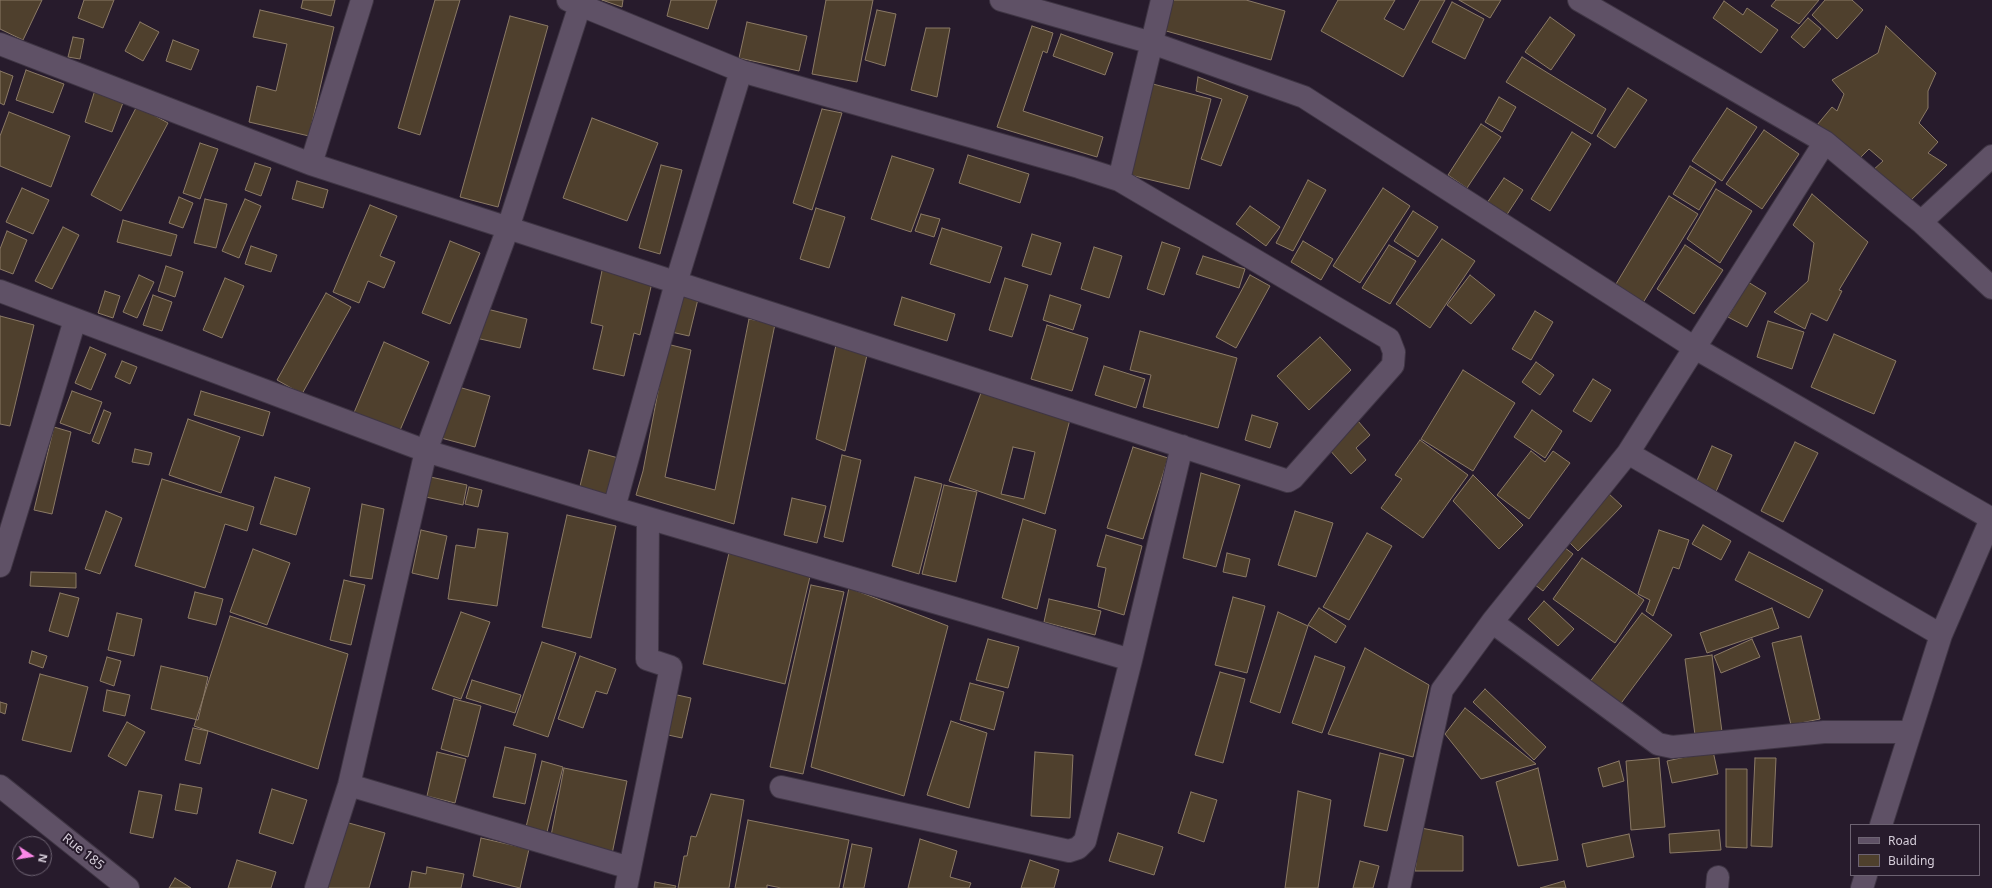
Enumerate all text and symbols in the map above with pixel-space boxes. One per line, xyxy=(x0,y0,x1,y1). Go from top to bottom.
legend xyxy=(1850,824,1980,876)
street label: Rue 185 xyxy=(59,830,107,874)
text: Road xyxy=(1888,832,1917,849)
north arrow xyxy=(12,836,52,876)
text: N xyxy=(35,852,52,864)
text: Building xyxy=(1888,852,1935,869)

